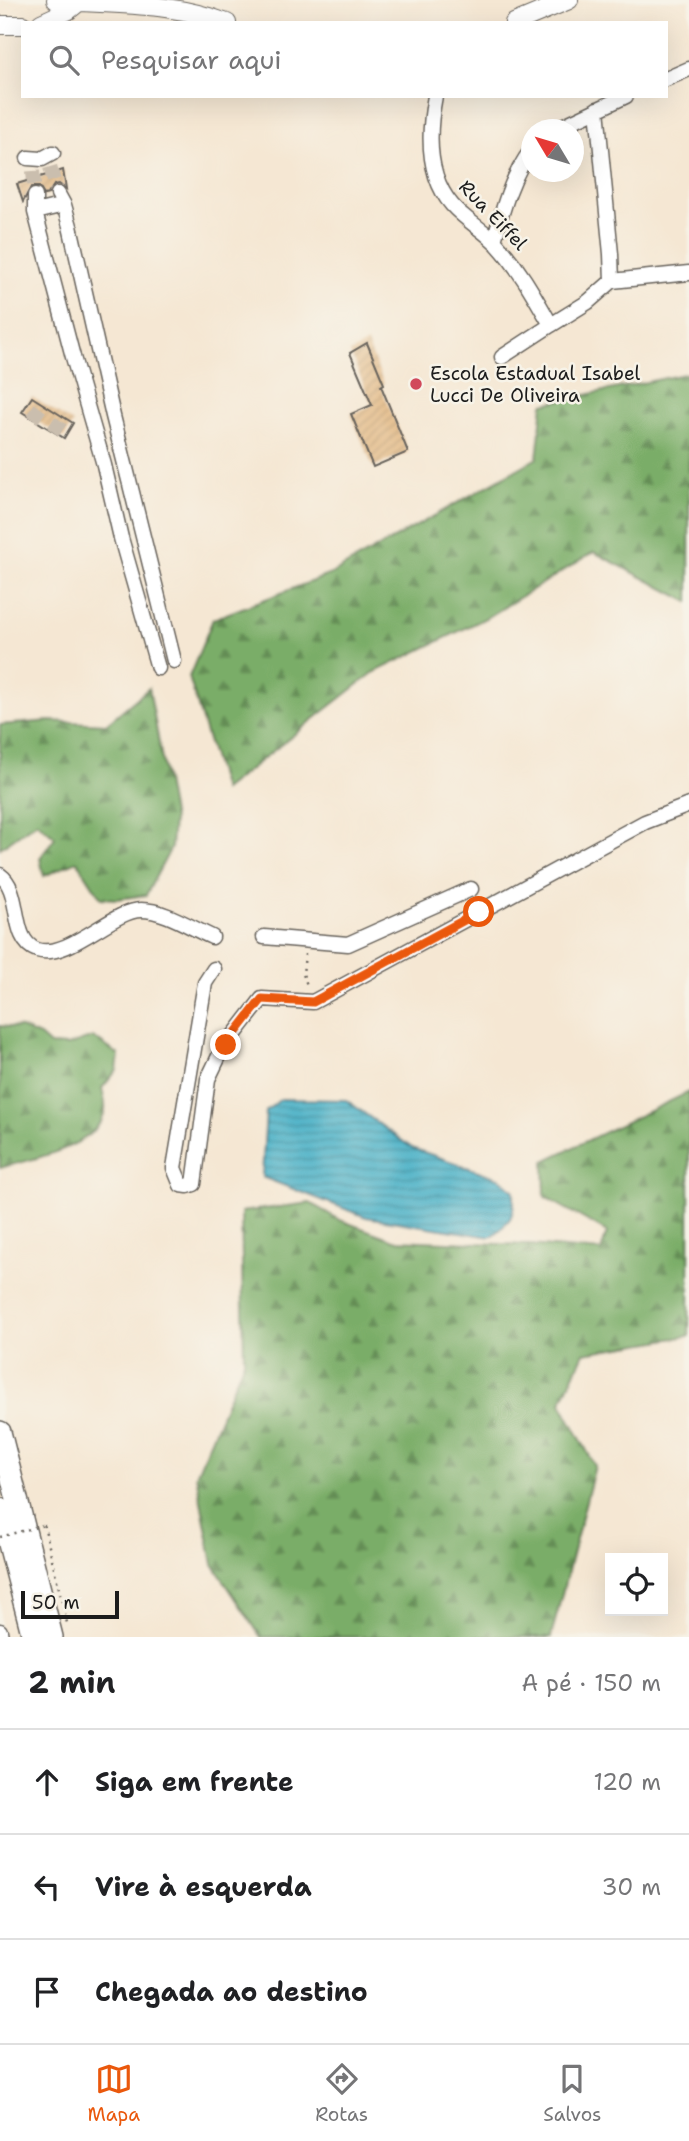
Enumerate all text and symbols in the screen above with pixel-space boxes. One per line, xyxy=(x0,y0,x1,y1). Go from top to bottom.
search box xyxy=(21,21,668,98)
icon: search xyxy=(45,41,83,79)
text: Pesquisar aqui xyxy=(101,42,282,77)
north arrow xyxy=(521,119,584,182)
street label: Rua Eiffel xyxy=(453,175,533,256)
place label: Escola Estadual Isabel Lucci De Oliveira xyxy=(430,361,641,408)
marker: Escola Estadual Isabel Lucci De Oliveira xyxy=(408,376,424,392)
route start xyxy=(463,896,494,927)
route end xyxy=(210,1029,241,1060)
map controls xyxy=(605,1553,668,1616)
button: locate xyxy=(605,1553,668,1616)
scale bar xyxy=(21,1588,119,1620)
text: 50 m xyxy=(32,1590,80,1615)
text: 2 min xyxy=(28,1662,115,1703)
text: A pé · 150 m xyxy=(522,1668,661,1698)
icon: ahead xyxy=(28,1763,66,1801)
text: Siga em frente xyxy=(95,1764,294,1799)
text: 120 m xyxy=(593,1767,661,1797)
icon: left xyxy=(28,1868,66,1906)
text: Vire à esquerda xyxy=(95,1869,312,1904)
text: 30 m xyxy=(602,1872,661,1902)
icon: arrive xyxy=(28,1973,66,2011)
text: Chegada ao destino xyxy=(95,1974,368,2009)
tab: Mapa xyxy=(88,2060,140,2127)
tab: Rotas xyxy=(315,2060,368,2127)
tab: Salvos xyxy=(543,2060,601,2127)

